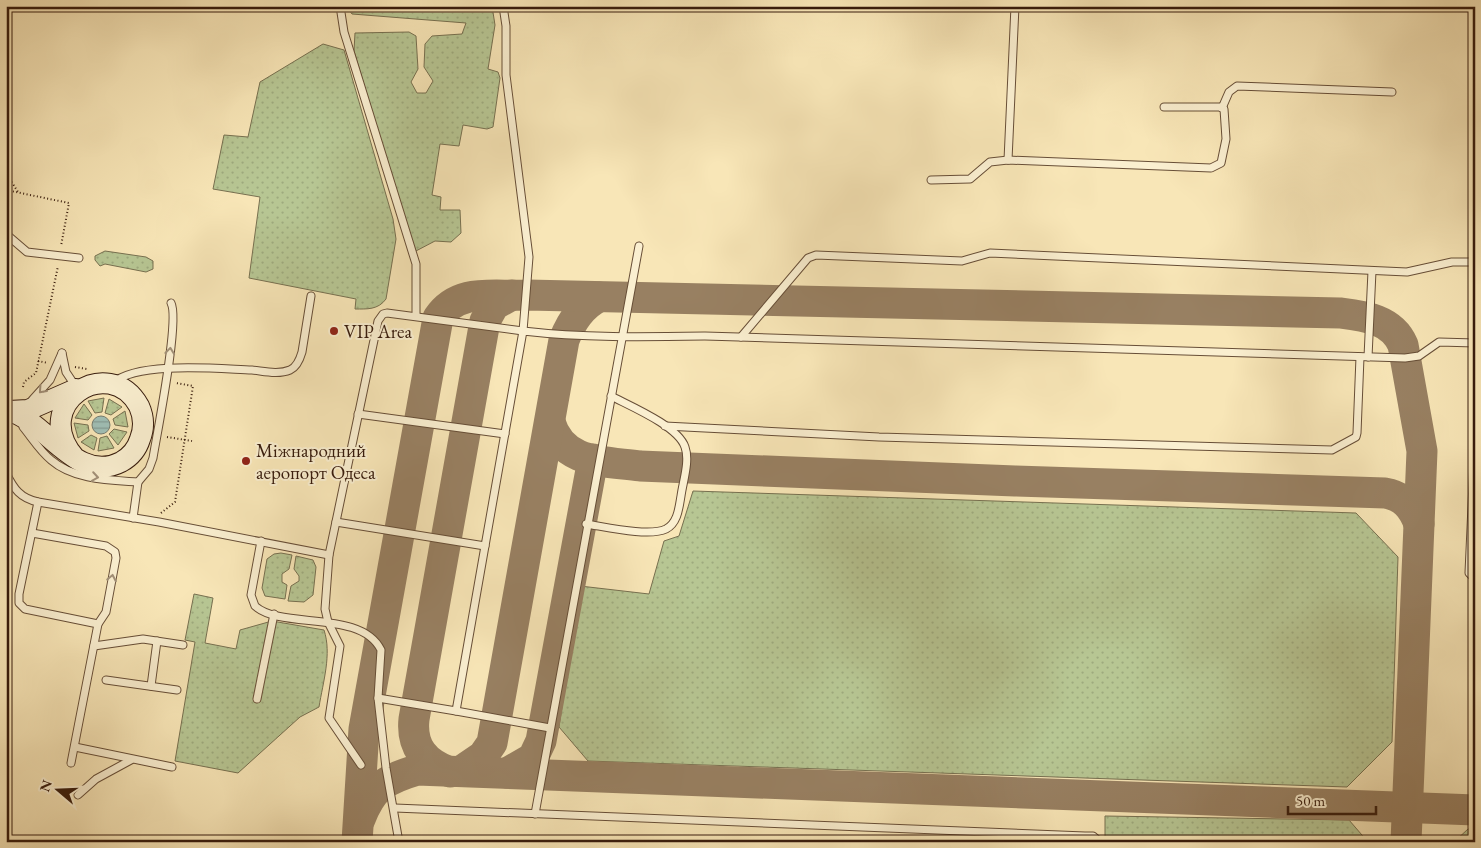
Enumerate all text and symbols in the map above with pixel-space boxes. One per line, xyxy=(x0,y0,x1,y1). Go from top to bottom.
place label: VIP Area xyxy=(344,319,412,344)
marker: VIP Area xyxy=(328,325,340,337)
one-way arrow xyxy=(164,347,175,355)
one-way arrow xyxy=(39,385,48,394)
place label: Міжнародний аеропорт Одеса xyxy=(256,438,376,485)
marker: Міжнародний аеропорт Одеса xyxy=(240,455,252,467)
one-way arrow xyxy=(92,471,100,482)
one-way arrow xyxy=(107,574,117,582)
north arrow xyxy=(32,766,82,816)
text: N xyxy=(35,777,56,794)
scale bar xyxy=(1288,783,1376,815)
text: 50 m xyxy=(1296,791,1325,810)

